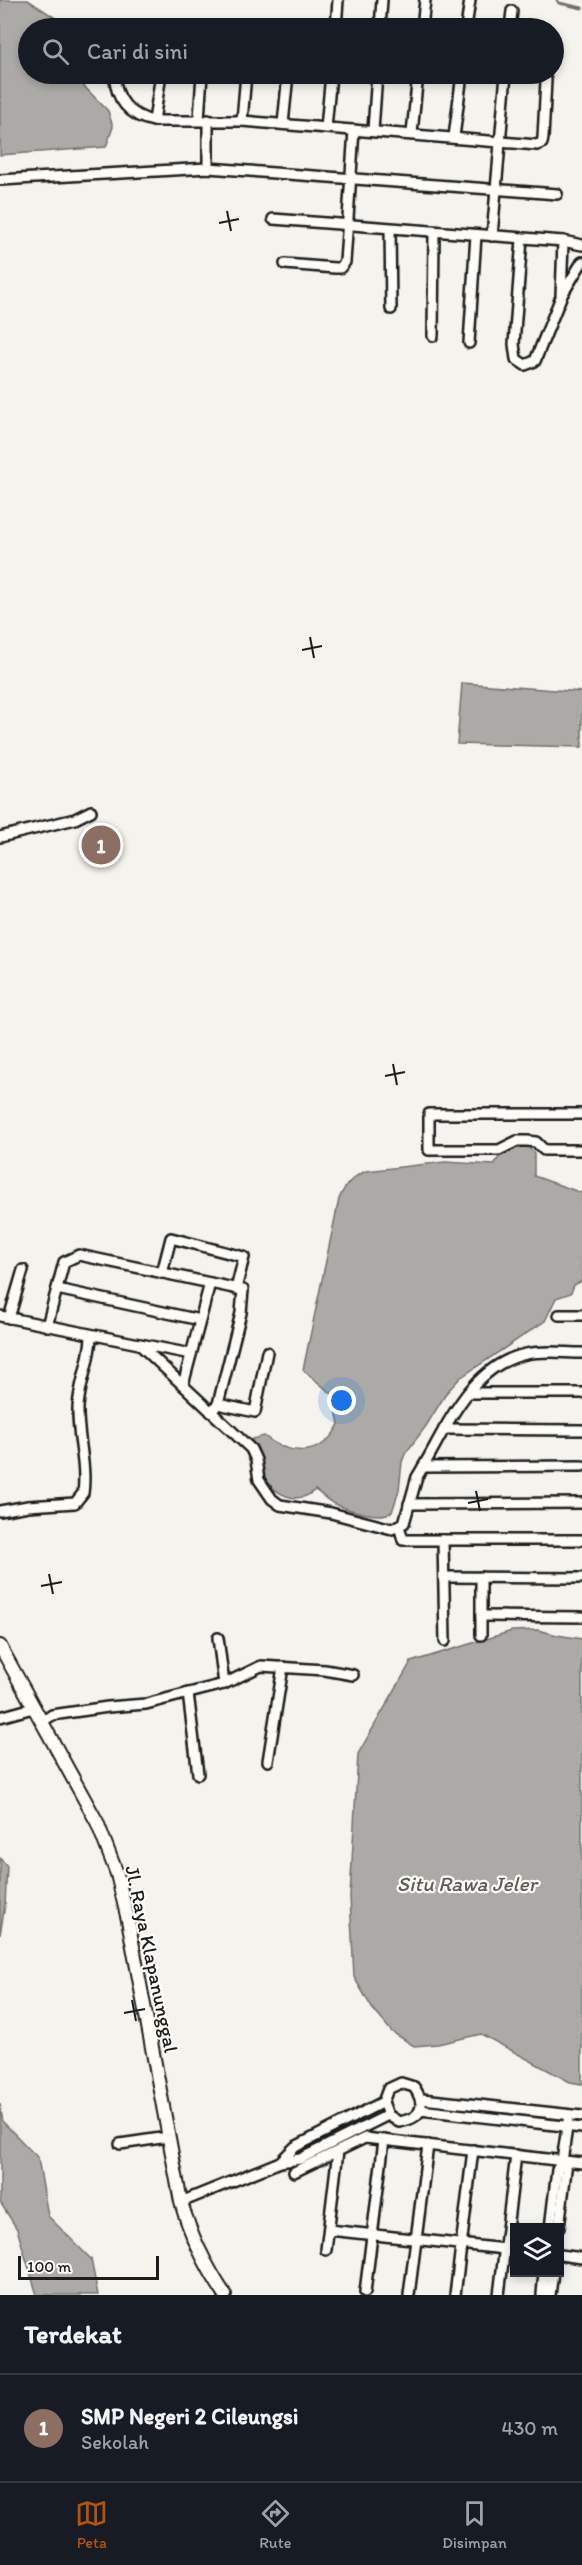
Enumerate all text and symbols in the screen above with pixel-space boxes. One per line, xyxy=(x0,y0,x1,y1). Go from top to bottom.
search box xyxy=(18,18,564,84)
icon: search xyxy=(39,35,72,68)
text: Cari di sini xyxy=(87,38,188,65)
pin: 1 xyxy=(82,822,120,868)
your location xyxy=(327,1386,356,1415)
street label: Jl. Raya Klapanunggal xyxy=(120,1863,184,2055)
water label: Situ Rawa Jeler xyxy=(397,1871,540,1896)
map controls xyxy=(510,2223,564,2277)
button: layers xyxy=(510,2223,564,2277)
scale bar xyxy=(18,2253,159,2280)
text: 100 m xyxy=(27,2257,71,2276)
text: Terdekat xyxy=(24,2318,122,2350)
text: SMP Negeri 2 Cileungsi xyxy=(81,2403,299,2430)
text: 1 xyxy=(39,2416,48,2440)
text: 430 m xyxy=(501,2416,558,2440)
text: Sekolah xyxy=(81,2430,149,2454)
tab: Peta xyxy=(75,2497,108,2552)
tab: Rute xyxy=(259,2497,292,2552)
tab: Disimpan xyxy=(442,2497,507,2552)

